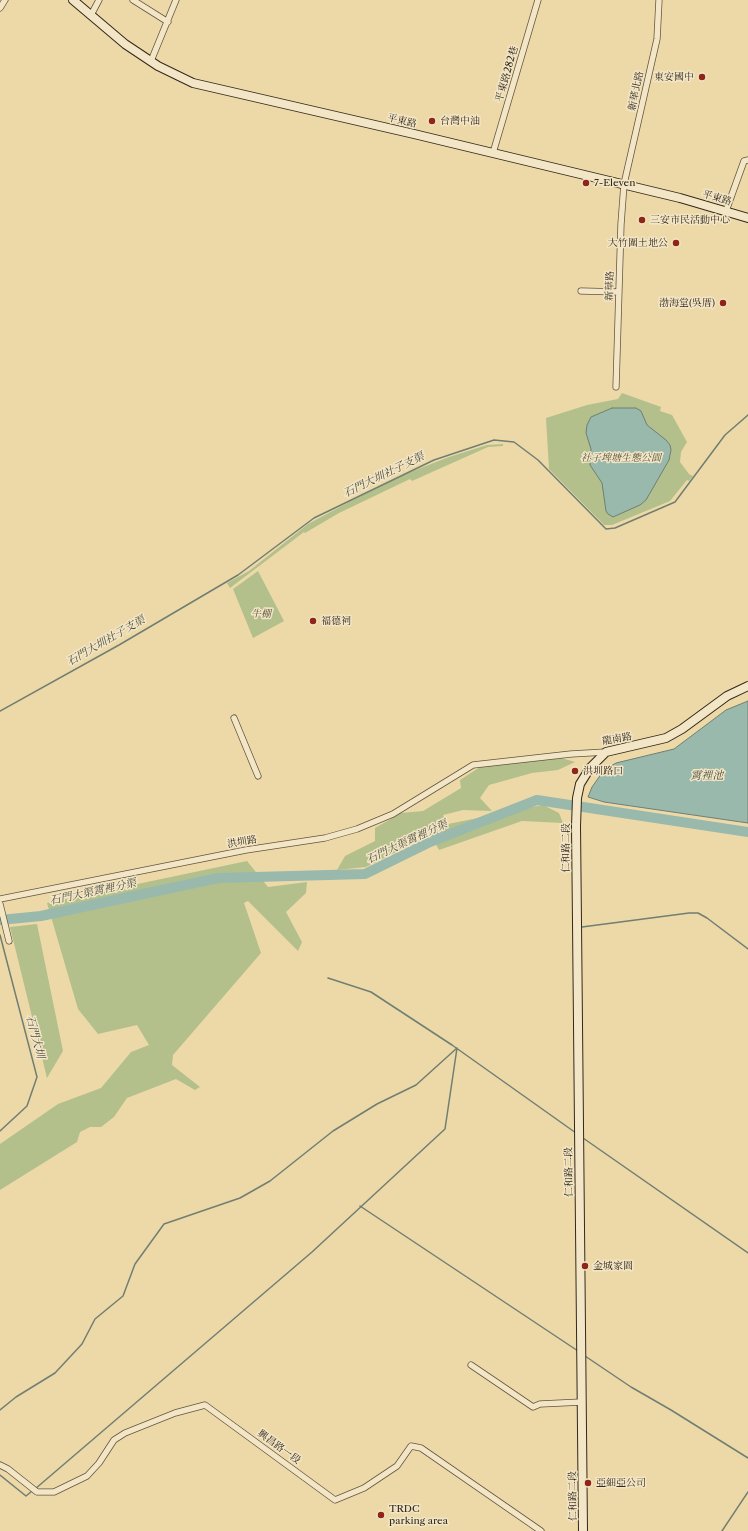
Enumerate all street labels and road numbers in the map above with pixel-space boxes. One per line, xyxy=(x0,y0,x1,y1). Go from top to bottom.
street label: 平東路282巷 xyxy=(493,45,521,103)
street label: 新華北路 xyxy=(626,70,646,112)
street label: 平東路 xyxy=(386,112,418,130)
street label: 平東路 xyxy=(701,188,733,208)
street label: 新華路 xyxy=(603,271,617,301)
street label: 龍南路 xyxy=(601,730,633,748)
street label: 仁和路二段 xyxy=(560,823,572,873)
street label: 洪圳路 xyxy=(226,833,258,851)
street label: 仁和路二段 xyxy=(563,1147,575,1197)
street label: 興昌路一段 xyxy=(255,1427,303,1467)
street label: 仁和路二段 xyxy=(567,1471,579,1521)

